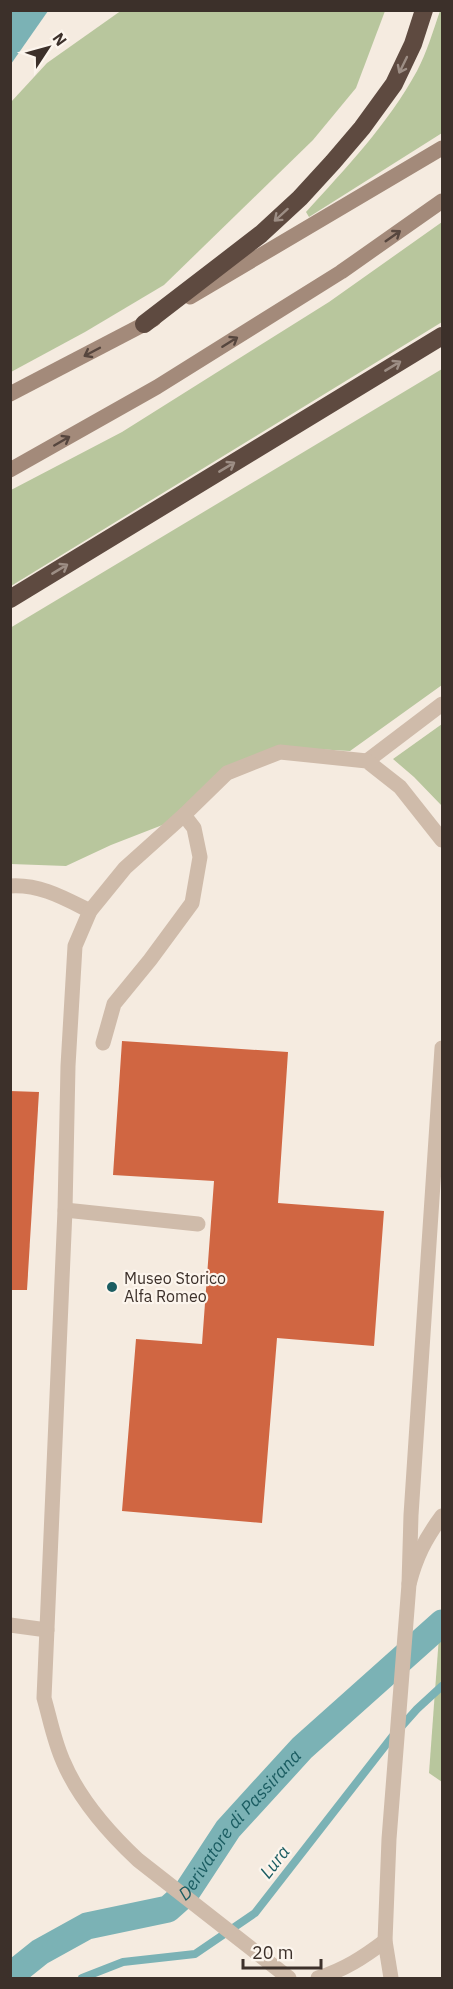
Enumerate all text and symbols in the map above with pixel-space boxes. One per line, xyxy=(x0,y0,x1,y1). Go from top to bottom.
north arrow xyxy=(18,18,78,78)
text: N xyxy=(49,29,72,50)
one-way arrow xyxy=(397,55,409,73)
one-way arrow xyxy=(274,208,289,222)
one-way arrow xyxy=(384,230,400,242)
one-way arrow xyxy=(221,336,238,349)
one-way arrow xyxy=(83,346,101,358)
one-way arrow xyxy=(385,359,402,372)
one-way arrow xyxy=(53,435,70,447)
one-way arrow xyxy=(218,461,235,473)
one-way arrow xyxy=(51,562,68,574)
place label: Museo Storico Alfa Romeo xyxy=(124,1268,226,1306)
marker: Museo Storico Alfa Romeo xyxy=(105,1280,119,1294)
water label: Derivatore di Passirana xyxy=(173,1744,306,1905)
water label: Lura xyxy=(255,1841,295,1883)
scale bar xyxy=(243,1932,321,1970)
text: 20 m xyxy=(252,1941,294,1964)

